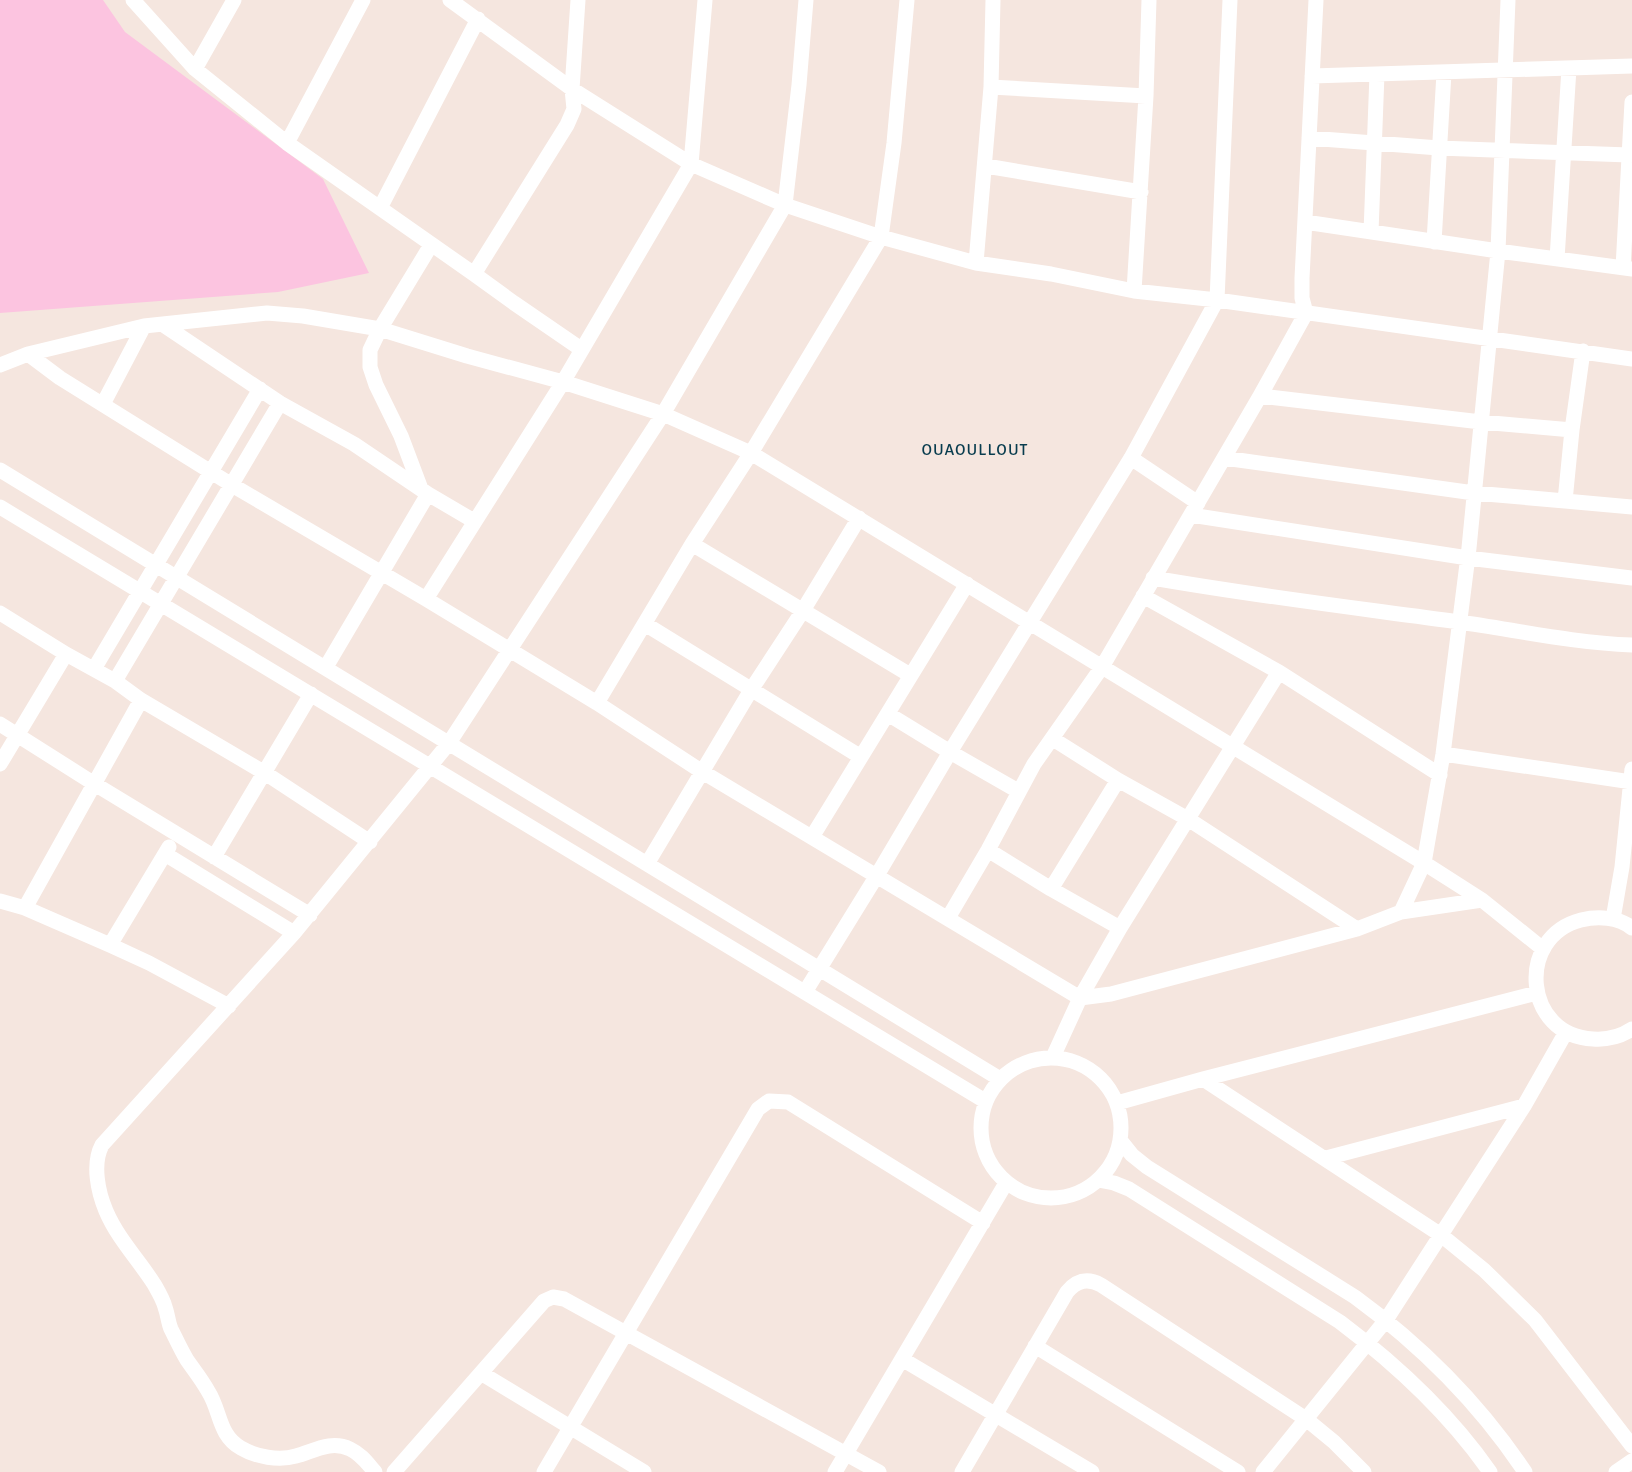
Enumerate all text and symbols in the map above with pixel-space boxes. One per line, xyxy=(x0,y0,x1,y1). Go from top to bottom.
district label: OUAOULLOUT xyxy=(922,440,1028,460)

